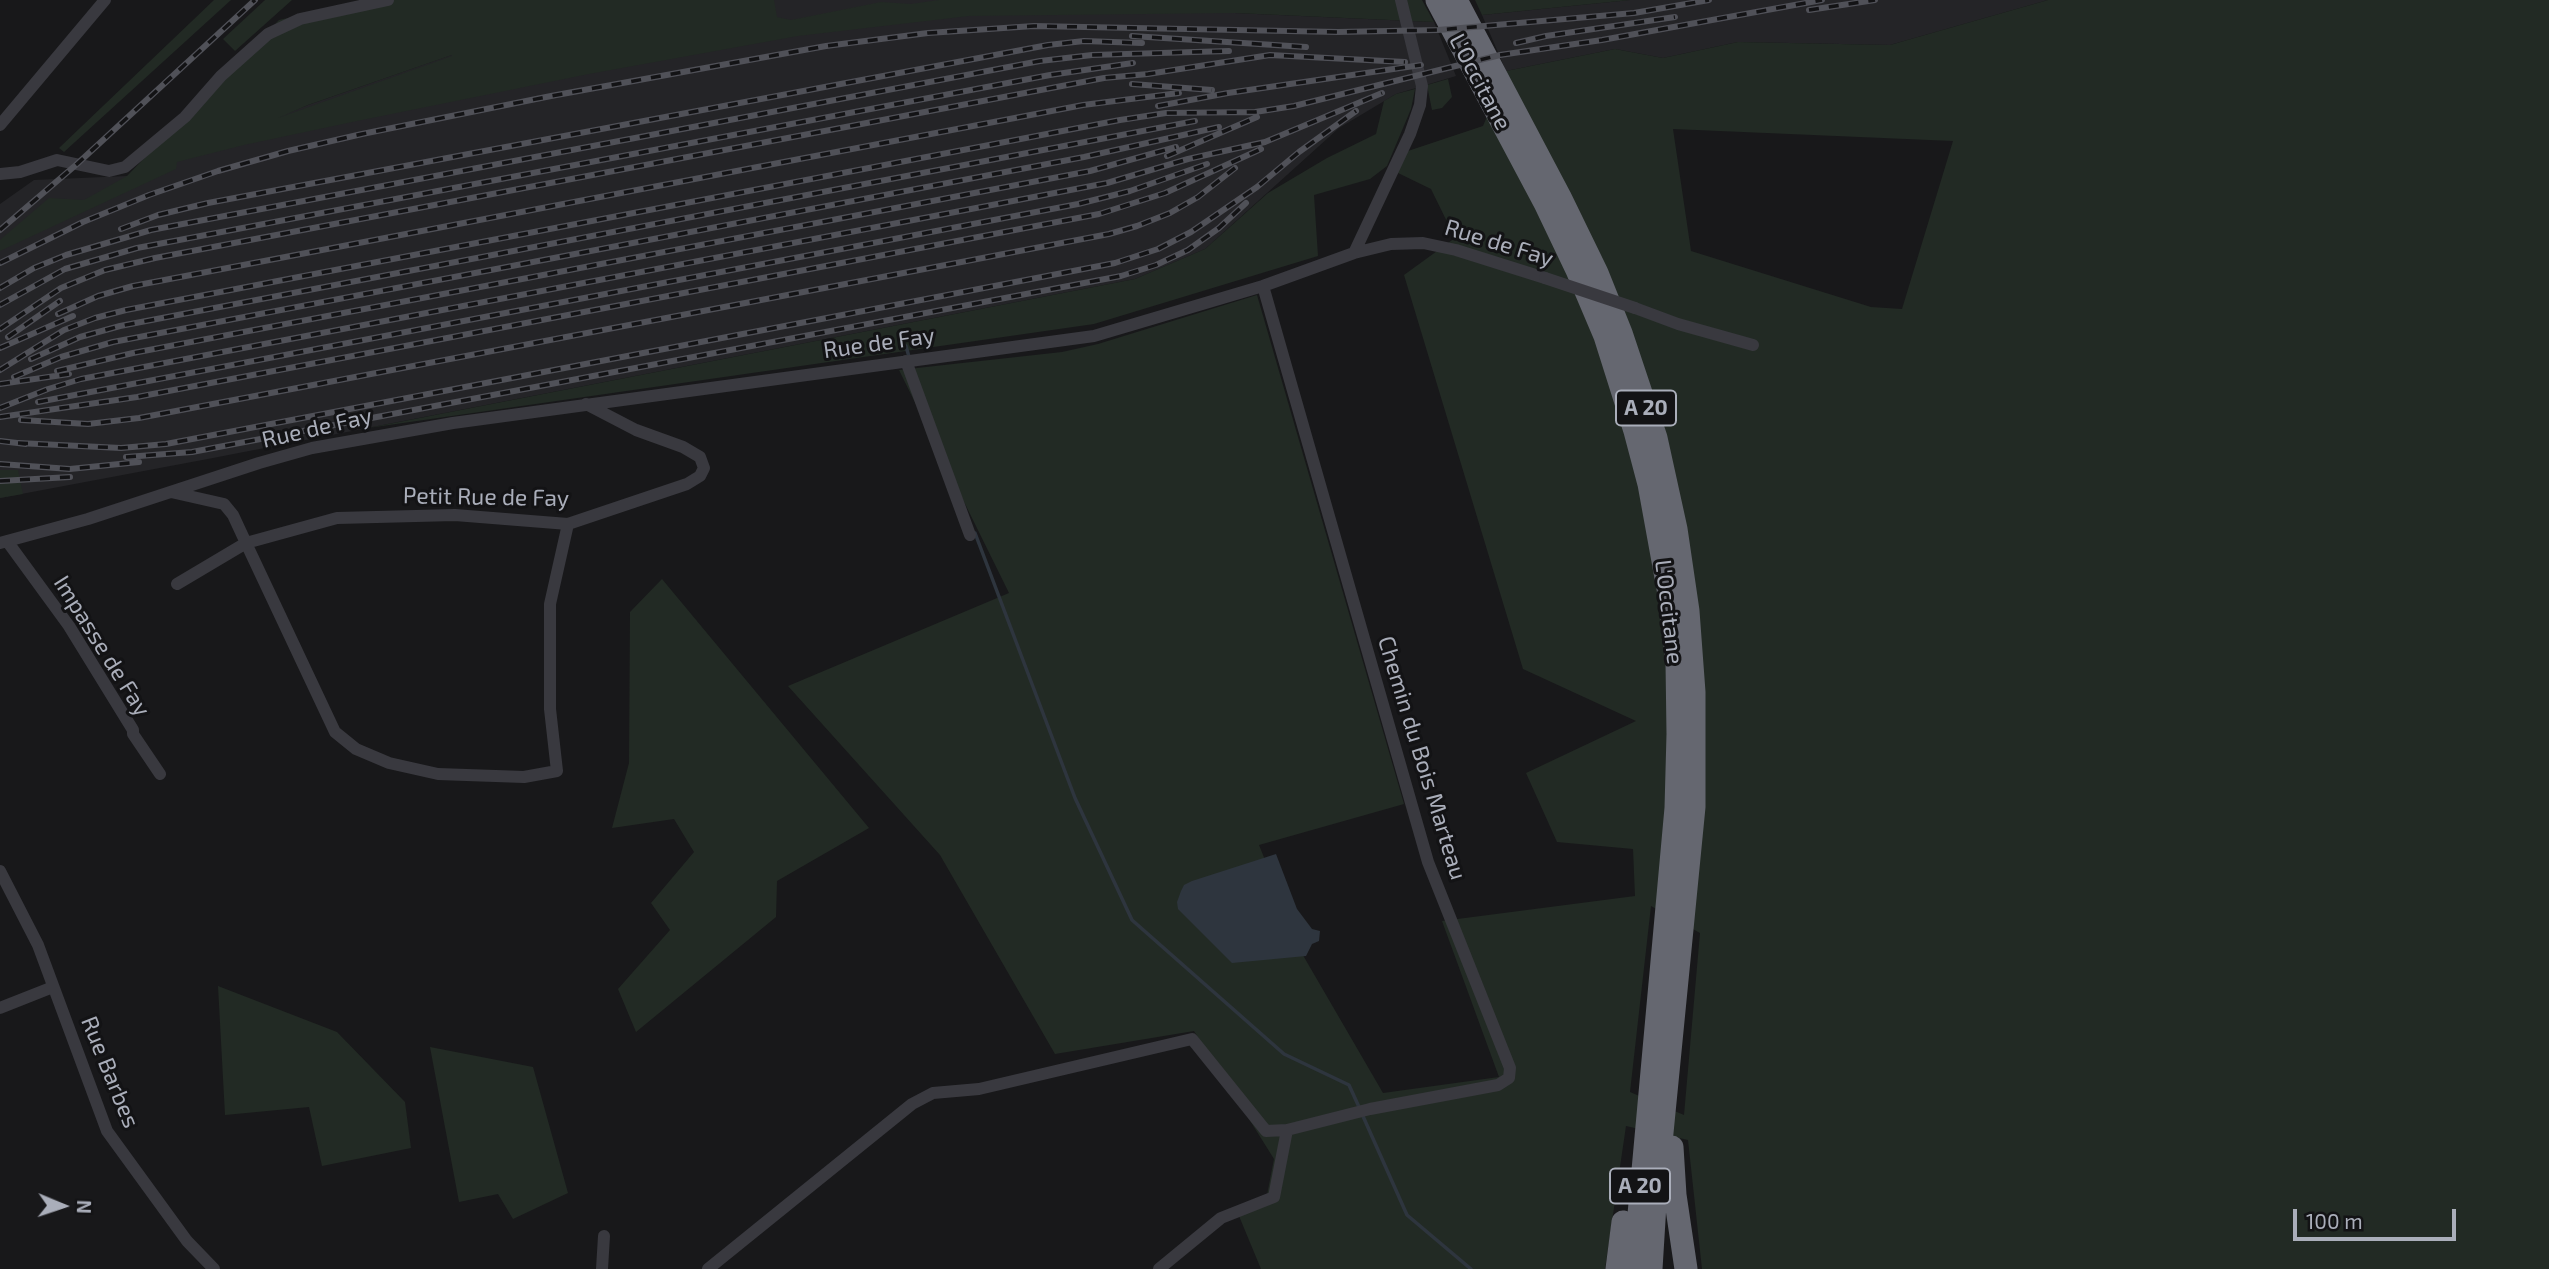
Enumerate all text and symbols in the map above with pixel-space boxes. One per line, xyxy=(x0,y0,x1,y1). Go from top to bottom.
street label: L'Occitane xyxy=(1443,29,1517,135)
street label: Rue de Fay xyxy=(1441,213,1557,273)
street label: Rue de Fay xyxy=(822,322,936,364)
road number: A 20 xyxy=(1616,390,1676,426)
street label: Rue de Fay xyxy=(259,402,375,454)
street label: Petit Rue de Fay xyxy=(403,482,569,512)
street label: L'Occitane xyxy=(1649,558,1689,666)
street label: Impasse de Fay xyxy=(48,571,156,721)
street label: Chemin du Bois Marteau xyxy=(1372,633,1472,883)
street label: Rue Barbes xyxy=(75,1012,145,1132)
road number: A 20 xyxy=(1610,1168,1670,1204)
north arrow xyxy=(28,1171,98,1241)
scale bar xyxy=(2297,1196,2460,1240)
text: N xyxy=(73,1199,96,1214)
text: 100 m xyxy=(2306,1208,2363,1233)

